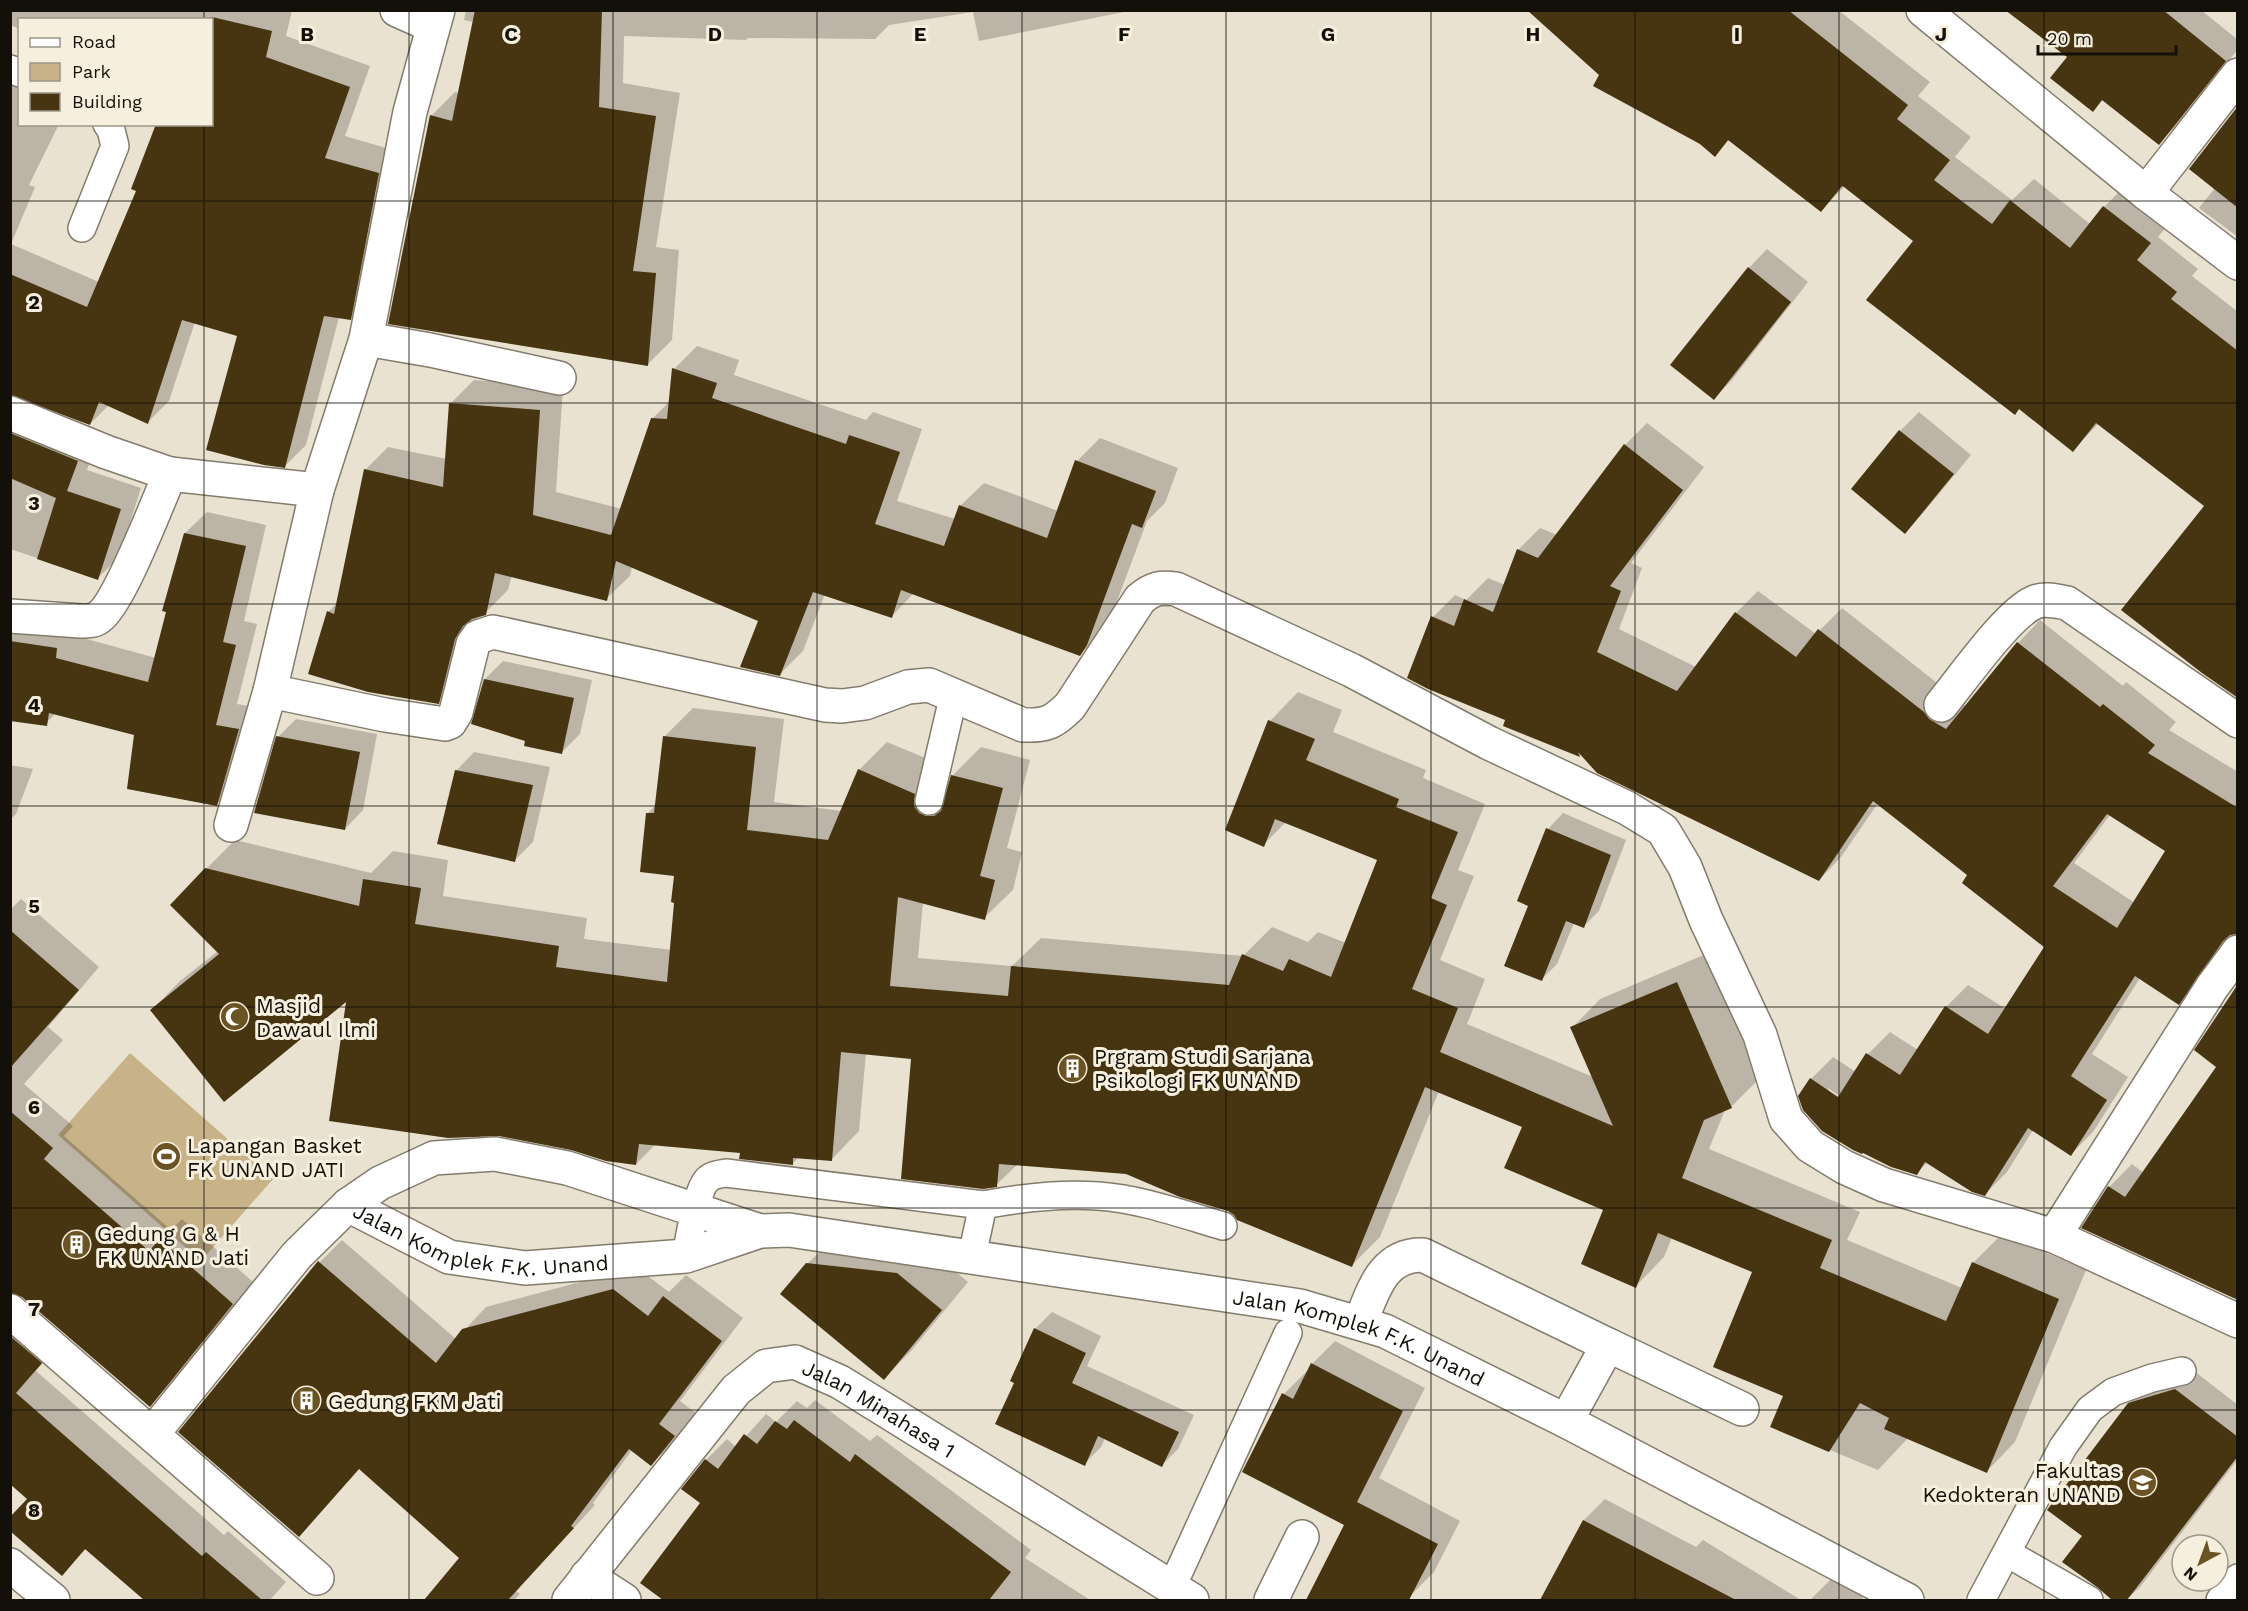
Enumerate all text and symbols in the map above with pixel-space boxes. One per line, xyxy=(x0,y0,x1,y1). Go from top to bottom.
legend xyxy=(18,18,213,126)
scale bar xyxy=(2038,18,2176,56)
text: B xyxy=(300,22,314,46)
text: C xyxy=(504,22,518,46)
text: D xyxy=(708,22,722,46)
text: E xyxy=(914,22,926,46)
text: F xyxy=(1118,22,1130,46)
text: G xyxy=(1321,22,1335,46)
text: H xyxy=(1526,22,1540,46)
text: I xyxy=(1734,22,1740,46)
text: J xyxy=(1935,22,1947,46)
text: 20 m xyxy=(2047,28,2092,49)
text: Road xyxy=(72,31,116,52)
text: Park xyxy=(72,61,111,82)
text: Building xyxy=(72,91,142,112)
text: 2 xyxy=(28,290,40,314)
text: 3 xyxy=(28,491,40,515)
text: 4 xyxy=(28,693,41,717)
text: 5 xyxy=(28,894,40,918)
place label: Masjid Dawaul Ilmi xyxy=(256,993,376,1042)
mosque icon: Masjid Dawaul Ilmi xyxy=(219,1001,251,1033)
place label: Prgram Studi Sarjana Psikologi FK UNAND xyxy=(1094,1044,1311,1093)
building icon: Prgram Studi Sarjana Psikologi FK UNAND xyxy=(1057,1052,1089,1084)
text: 6 xyxy=(28,1095,40,1119)
place label: Lapangan Basket FK UNAND JATI xyxy=(187,1133,362,1182)
sports icon: Lapangan Basket FK UNAND JATI xyxy=(150,1141,182,1173)
street label: Jalan Komplek F.K. Unand xyxy=(349,1198,609,1281)
place label: Gedung G & H FK UNAND Jati xyxy=(97,1221,249,1270)
building icon: Gedung G & H FK UNAND Jati xyxy=(60,1229,92,1261)
street label: Jalan Komplek F.K. Unand xyxy=(1231,1284,1489,1391)
text: 7 xyxy=(28,1297,40,1321)
street label: Jalan Minahasa 1 xyxy=(799,1355,960,1463)
building icon: Gedung FKM Jati xyxy=(291,1385,323,1417)
place label: Gedung FKM Jati xyxy=(328,1389,501,1414)
place label: Fakultas Kedokteran UNAND xyxy=(1922,1458,2121,1507)
school or university icon: Fakultas Kedokteran UNAND xyxy=(2126,1466,2158,1498)
text: 8 xyxy=(28,1498,40,1522)
north arrow xyxy=(2170,1533,2230,1593)
text: N xyxy=(2180,1563,2201,1585)

